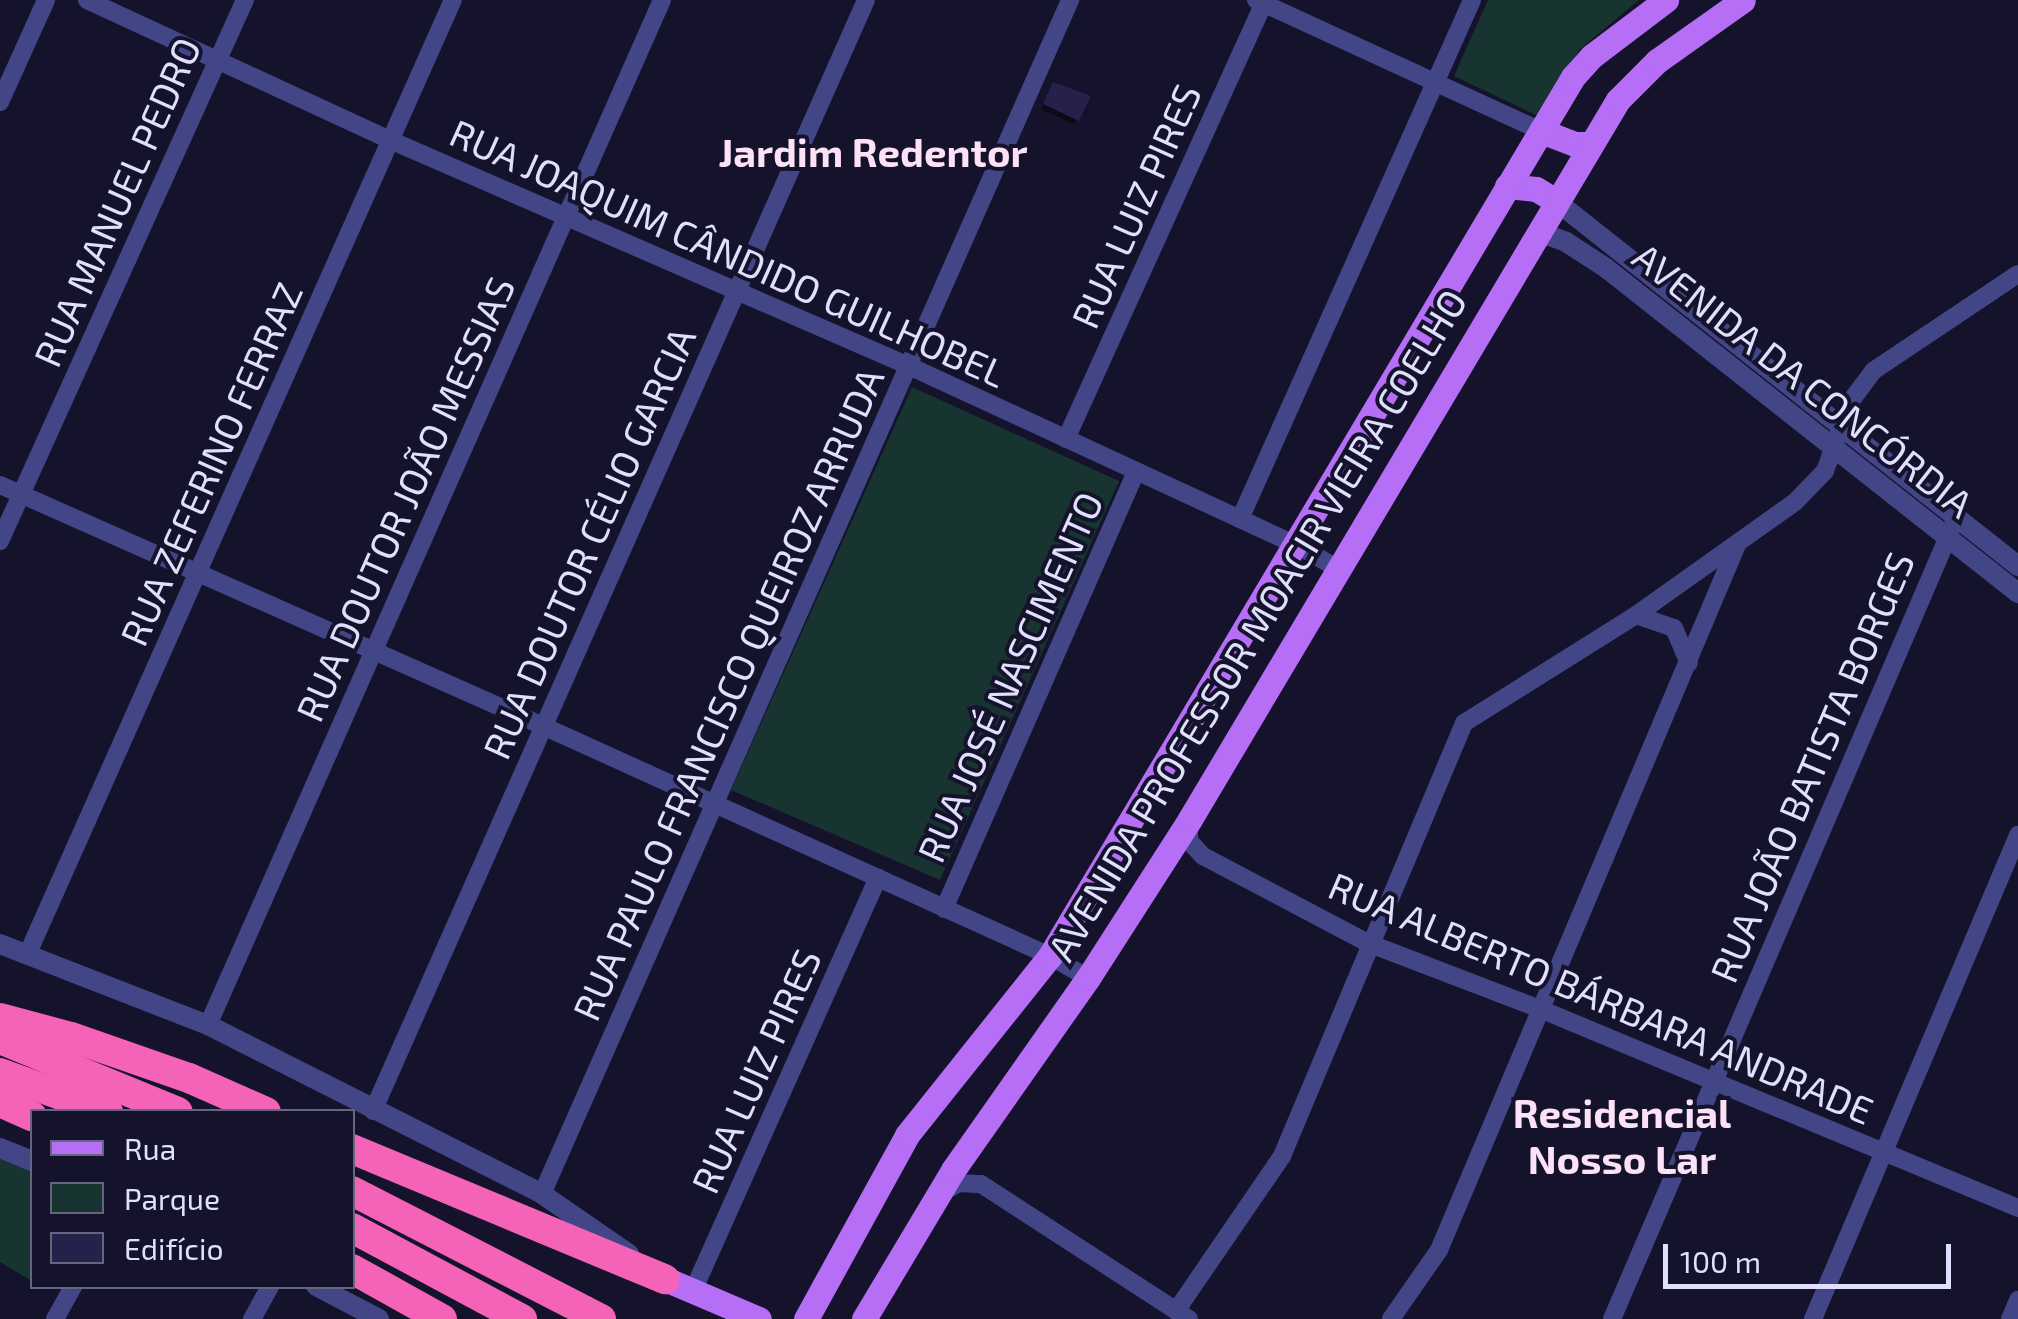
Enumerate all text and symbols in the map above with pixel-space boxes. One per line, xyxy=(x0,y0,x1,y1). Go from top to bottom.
street label: RUA MANUEL PEDRO xyxy=(24,30,210,374)
street label: RUA LUIZ PIRES xyxy=(1062,76,1210,336)
street label: RUA JOAQUIM CÂNDIDO GUILHOBEL xyxy=(442,109,1014,397)
district label: Jardim Redentor xyxy=(718,127,1028,175)
street label: AVENIDA DA CONCÓRDIA xyxy=(1623,233,1983,527)
street label: RUA DOUTOR JOÃO MESSIAS xyxy=(286,269,524,729)
street label: RUA ZEFERINO FERRAZ xyxy=(110,275,312,653)
street label: AVENIDA PROFESSOR MOACIR VIEIRA COELHO xyxy=(1037,280,1477,970)
street label: RUA DOUTOR CÉLIO GARCIA xyxy=(473,320,705,766)
street label: RUA PAULO FRANCISCO QUEIROZ ARRUDA xyxy=(563,360,893,1028)
street label: RUA JOSÉ NASCIMENTO xyxy=(907,484,1113,870)
street label: RUA JOÃO BATISTA BORGES xyxy=(1700,544,1924,990)
street label: RUA ALBERTO BÁRBARA ANDRADE xyxy=(1321,862,1881,1134)
street label: RUA LUIZ PIRES xyxy=(682,941,830,1201)
district label: Residencial Nosso Lar xyxy=(1513,1088,1731,1182)
legend xyxy=(30,1109,355,1289)
text: Rua xyxy=(124,1130,176,1166)
text: Parque xyxy=(124,1180,220,1216)
scale bar xyxy=(1668,1224,1956,1286)
text: Edifício xyxy=(124,1230,223,1266)
text: 100 m xyxy=(1680,1243,1761,1279)

